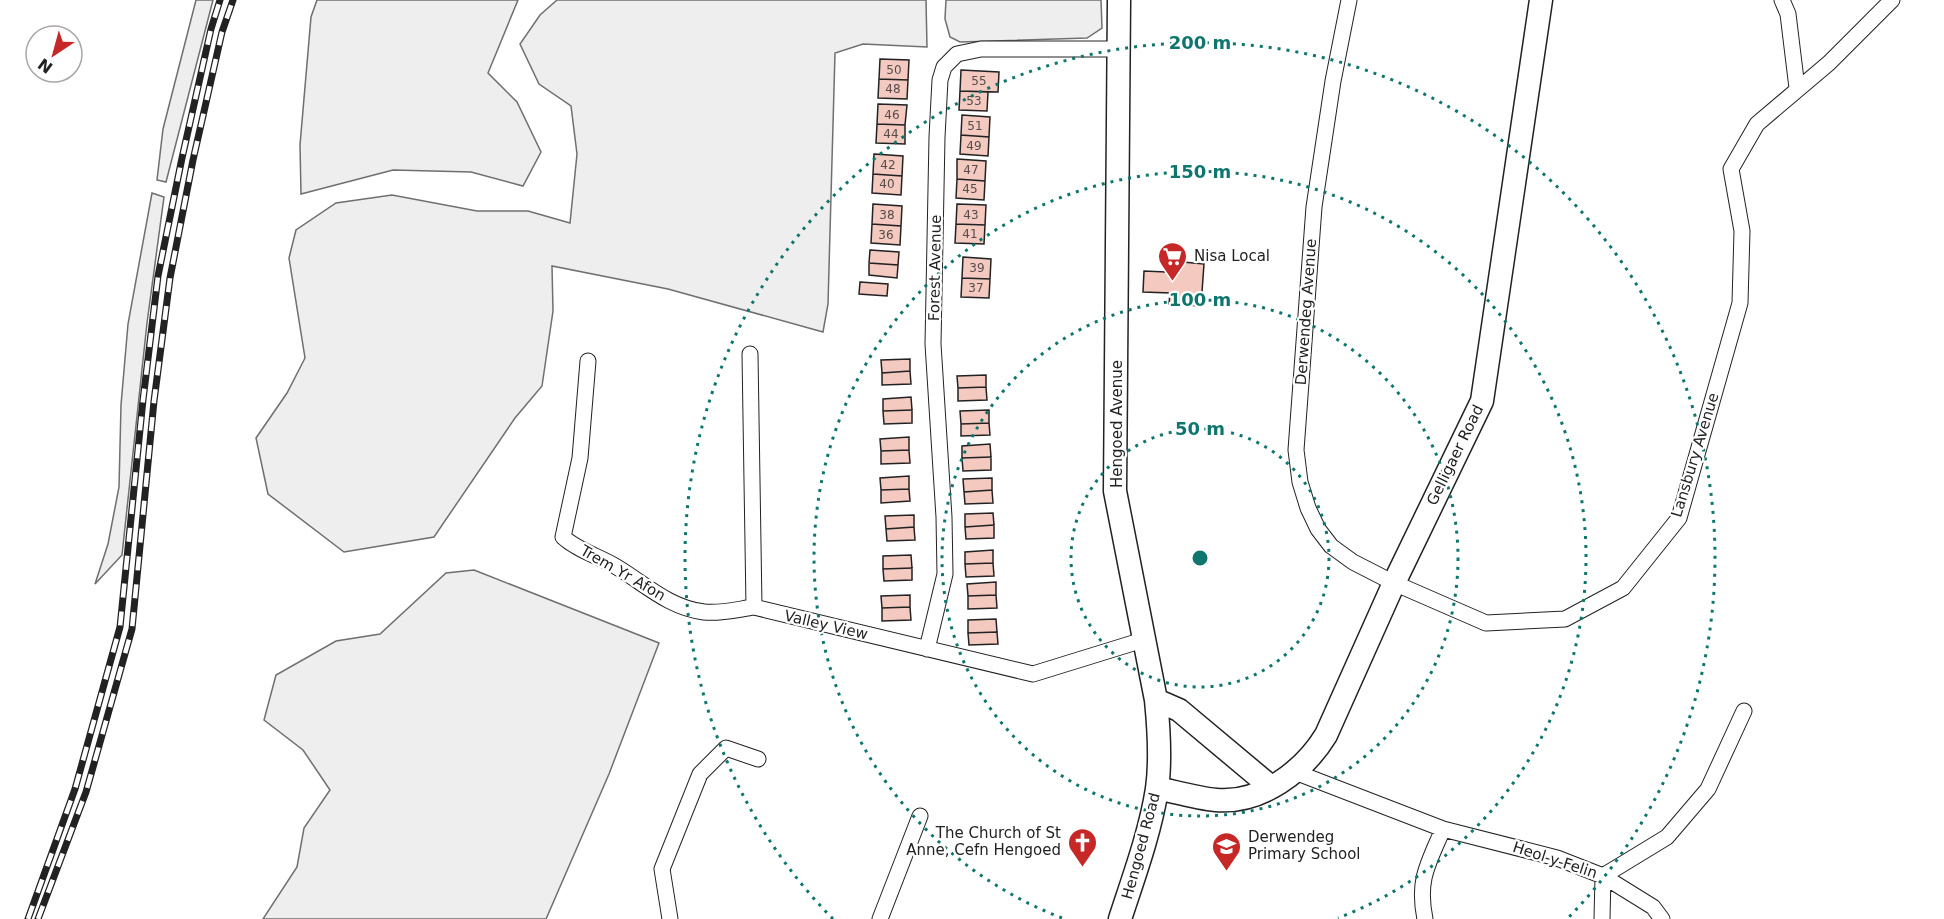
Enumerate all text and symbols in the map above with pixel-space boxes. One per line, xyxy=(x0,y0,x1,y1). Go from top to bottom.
north arrow xyxy=(24,24,84,84)
text: 200 m xyxy=(1169,32,1231,53)
text: N xyxy=(34,54,56,77)
house number: 50 xyxy=(886,63,902,77)
house number: 55 xyxy=(971,74,987,88)
house number: 48 xyxy=(885,82,901,96)
house number: 53 xyxy=(966,94,982,108)
house number: 46 xyxy=(884,108,900,122)
house number: 51 xyxy=(967,119,983,133)
house number: 44 xyxy=(883,127,899,141)
house number: 49 xyxy=(966,139,982,153)
house number: 42 xyxy=(880,158,896,172)
text: 150 m xyxy=(1169,161,1231,182)
house number: 47 xyxy=(963,163,979,177)
house number: 40 xyxy=(879,177,895,191)
house number: 45 xyxy=(962,182,978,196)
house number: 38 xyxy=(879,208,895,222)
house number: 43 xyxy=(963,208,979,222)
street label: Forest Avenue xyxy=(925,215,945,321)
house number: 41 xyxy=(962,227,978,241)
house number: 36 xyxy=(878,228,894,242)
street label: Derwendeg Avenue xyxy=(1292,238,1320,386)
supermarket icon: Nisa Local xyxy=(1157,240,1189,282)
place label: Nisa Local xyxy=(1194,247,1270,265)
house number: 39 xyxy=(969,261,985,275)
house number: 37 xyxy=(968,281,984,295)
text: 100 m xyxy=(1169,289,1231,310)
street label: Hengoed Avenue xyxy=(1108,360,1126,488)
street label: Lansbury Avenue xyxy=(1667,390,1723,520)
street label: Gelligaer Road xyxy=(1423,402,1487,508)
text: 50 m xyxy=(1175,418,1225,439)
street label: Trem Yr Afon xyxy=(576,541,669,605)
centre of rings xyxy=(1190,548,1210,568)
street label: Valley View xyxy=(783,607,869,643)
street label: Hengoed Road xyxy=(1118,791,1164,901)
place label: The Church of St Anne, Cefn Hengoed xyxy=(906,824,1061,859)
church icon: The Church of St Anne, Cefn Hengoed xyxy=(1066,826,1098,868)
place label: Derwendeg Primary School xyxy=(1248,828,1361,863)
school or university icon: Derwendeg Primary School xyxy=(1211,830,1243,872)
street label: Heol-y-Felin xyxy=(1510,838,1600,882)

